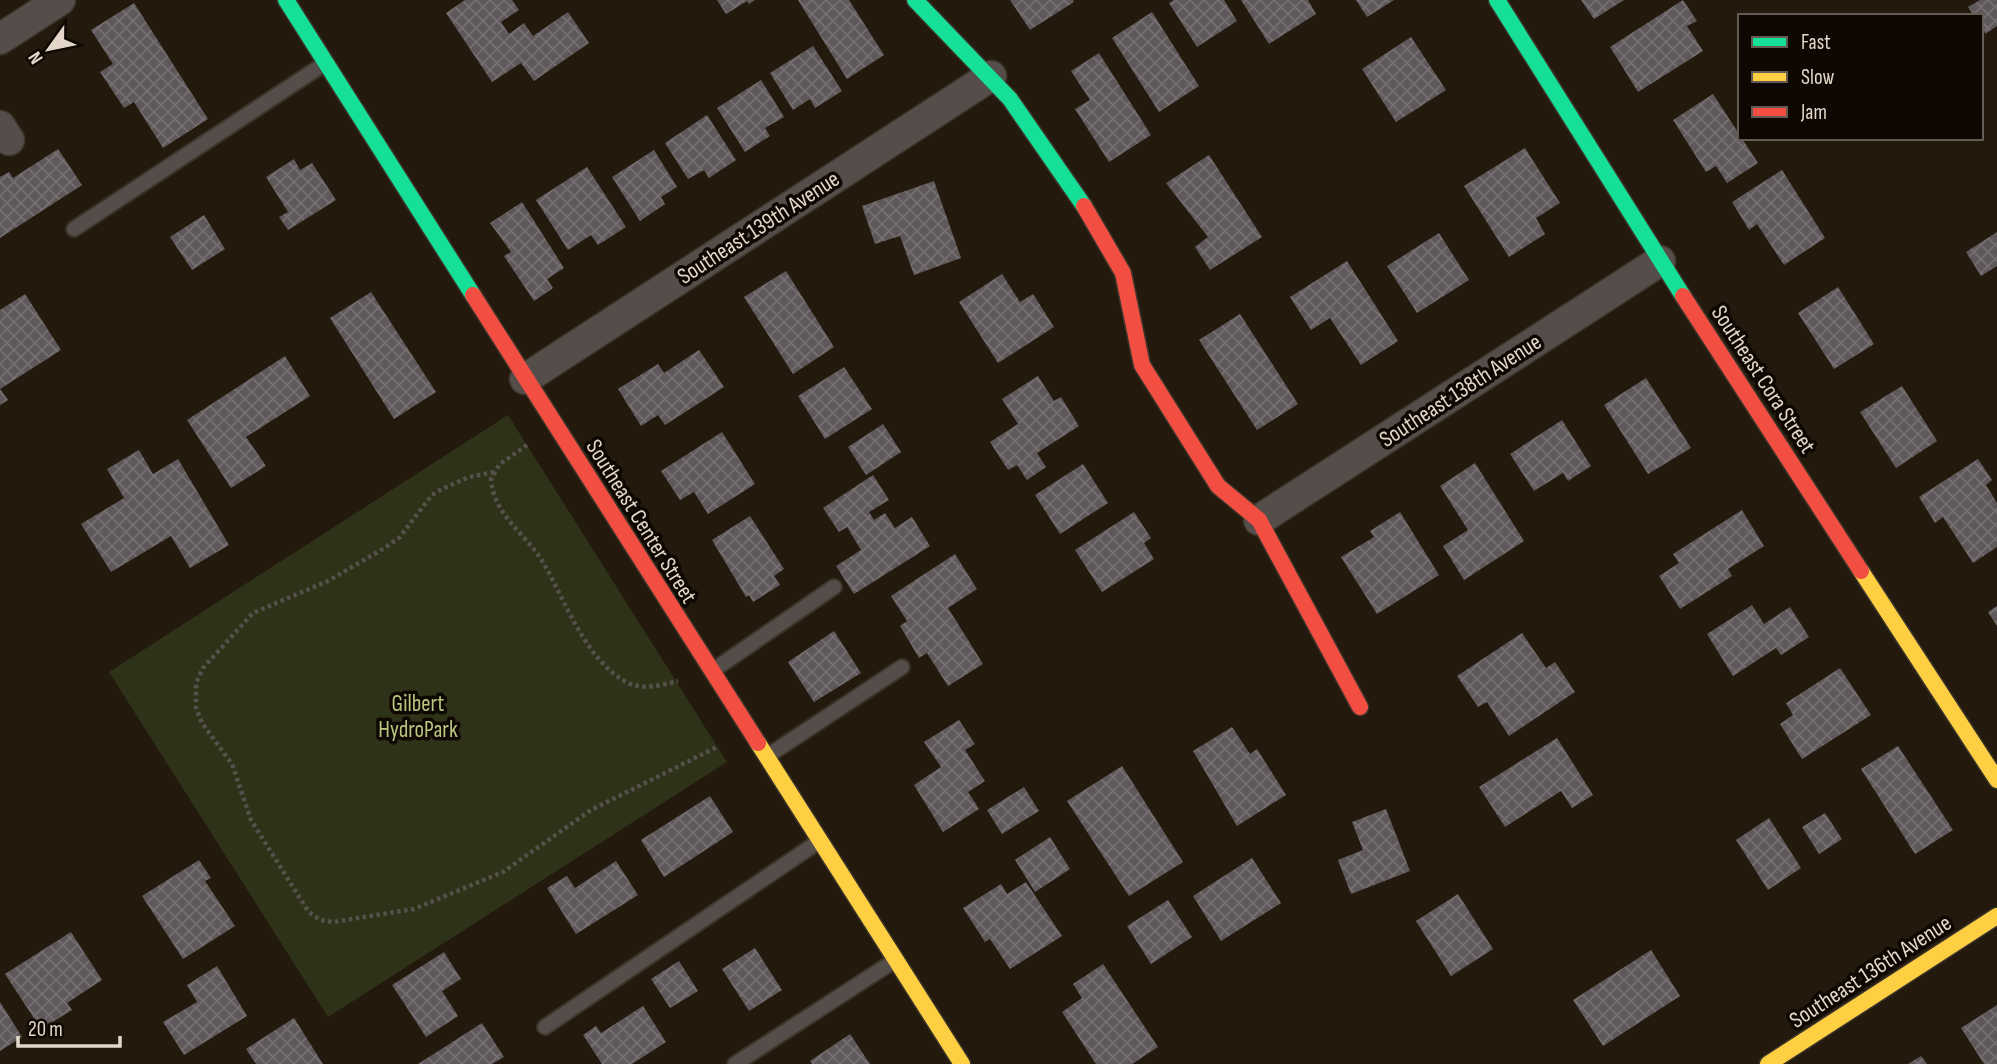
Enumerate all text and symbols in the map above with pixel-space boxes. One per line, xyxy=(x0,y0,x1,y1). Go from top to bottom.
north arrow xyxy=(14,14,84,84)
legend xyxy=(1738,14,1983,140)
text: Fast xyxy=(1801,30,1831,55)
text: N xyxy=(24,47,48,68)
text: Slow xyxy=(1801,65,1835,90)
text: Jam xyxy=(1800,100,1827,125)
street label: Southeast 139th Avenue xyxy=(672,165,845,291)
street label: Southeast Cora Street xyxy=(1705,300,1821,459)
street label: Southeast 138th Avenue xyxy=(1374,328,1547,454)
street label: Southeast Center Street xyxy=(579,434,703,609)
park label: Gilbert HydroPark xyxy=(378,690,458,744)
street label: Southeast 136th Avenue xyxy=(1784,909,1957,1035)
scale bar xyxy=(18,1004,119,1048)
text: 20 m xyxy=(28,1017,63,1042)

